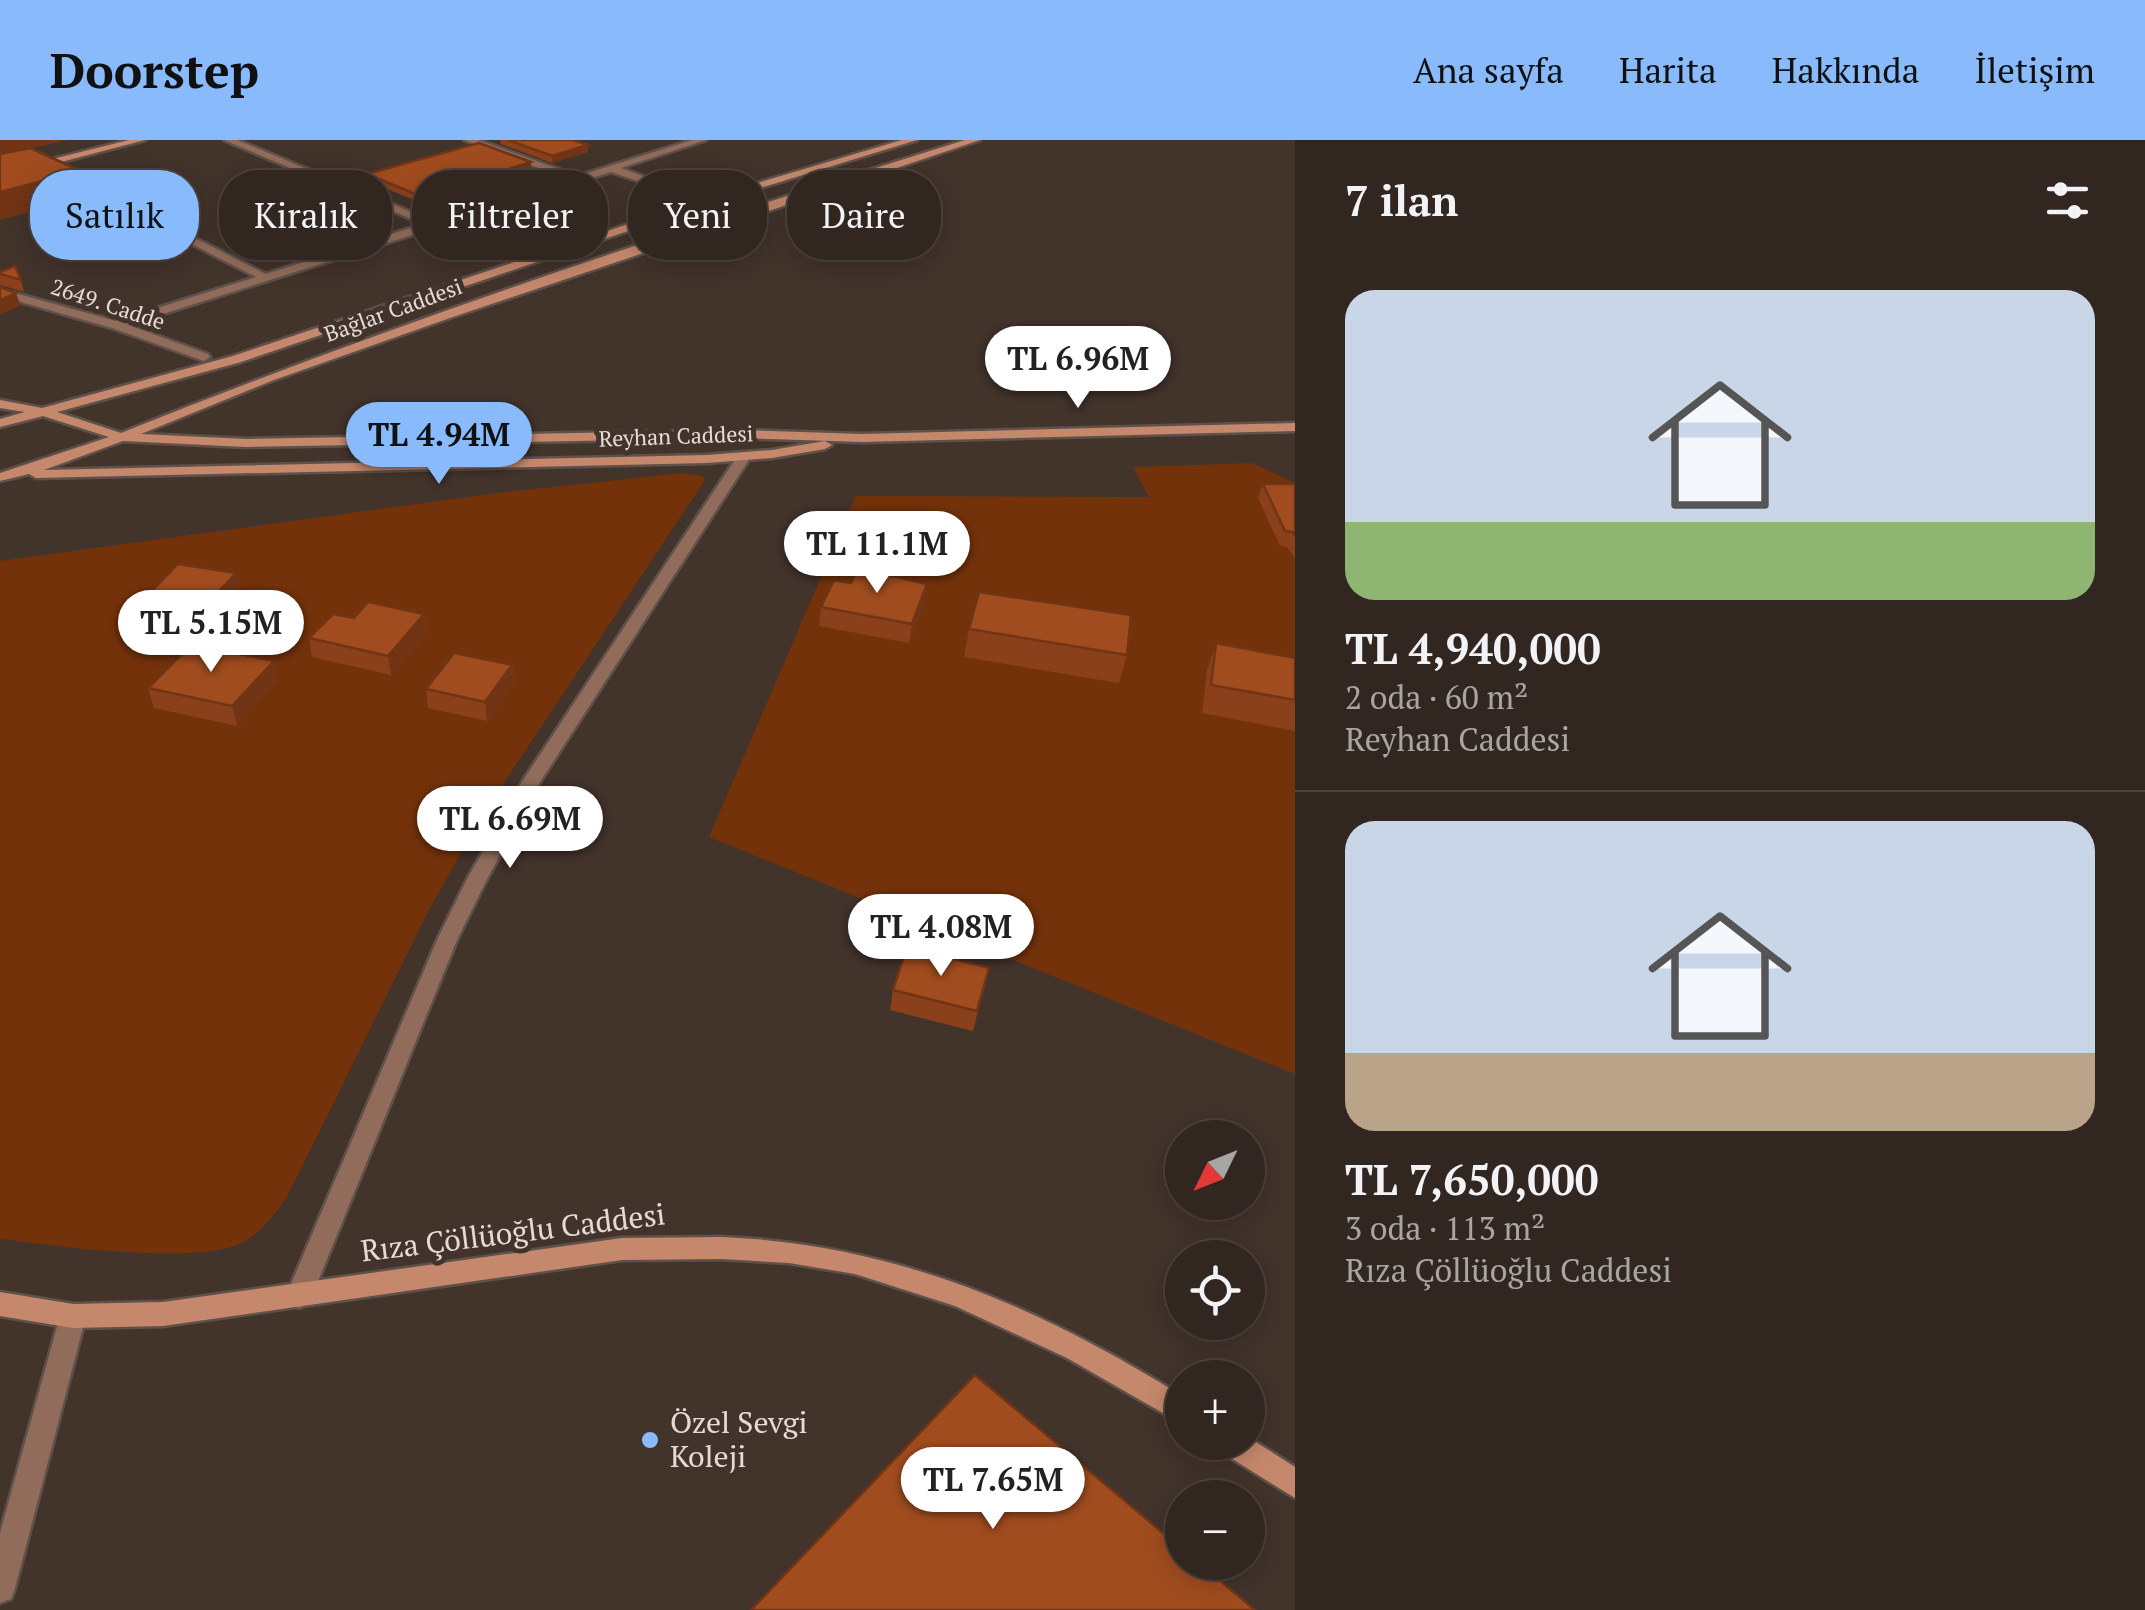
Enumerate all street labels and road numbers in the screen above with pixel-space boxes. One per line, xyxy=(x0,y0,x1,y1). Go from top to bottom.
street label: 2649. Cadde xyxy=(47,271,169,336)
street label: Bağlar Caddesi xyxy=(320,271,466,348)
street label: Reyhan Caddesi xyxy=(598,418,754,453)
street label: Rıza Çöllüoğlu Caddesi xyxy=(358,1193,667,1271)

